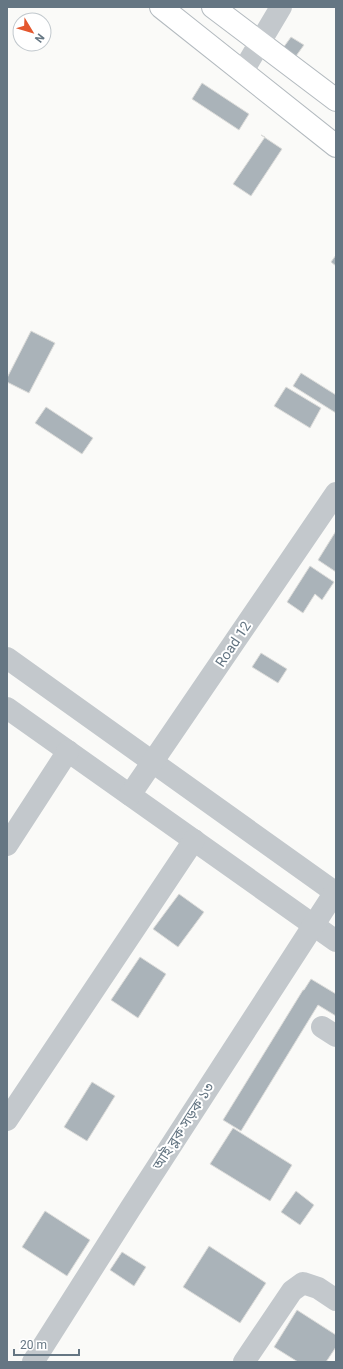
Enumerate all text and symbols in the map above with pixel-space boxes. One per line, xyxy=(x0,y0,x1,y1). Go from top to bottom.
north arrow xyxy=(12,12,52,52)
text: N xyxy=(32,31,47,45)
street label: Road 12 xyxy=(212,618,254,670)
street label: আই ব্লক সড়ক ১৩ xyxy=(148,1080,217,1173)
scale bar xyxy=(14,1331,79,1357)
text: 20 m xyxy=(20,1338,47,1352)

